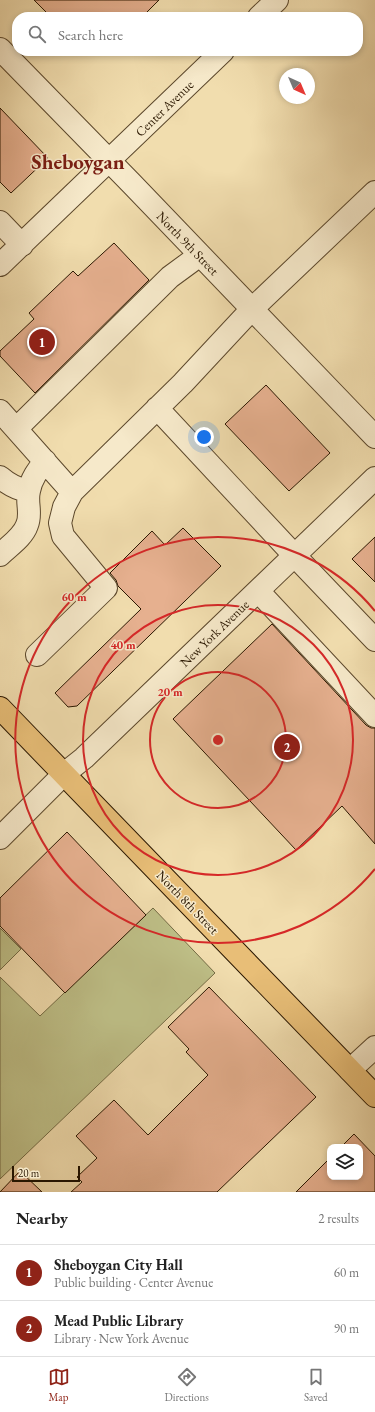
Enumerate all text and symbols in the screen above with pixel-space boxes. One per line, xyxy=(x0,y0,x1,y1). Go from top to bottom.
search box xyxy=(12,12,363,56)
icon: search xyxy=(26,23,48,45)
text: Search here xyxy=(58,25,123,44)
north arrow xyxy=(279,68,315,104)
street label: Center Avenue xyxy=(132,76,197,140)
district label: Sheboygan xyxy=(31,148,125,175)
street label: North 9th Street xyxy=(153,208,222,279)
pin: 1 xyxy=(29,327,55,357)
your location xyxy=(194,427,214,447)
text: 60 m xyxy=(61,589,87,605)
street label: New York Avenue xyxy=(176,596,253,671)
text: 40 m xyxy=(110,637,136,653)
text: 20 m xyxy=(157,684,183,700)
pin: 2 xyxy=(274,732,300,762)
centre of rings xyxy=(211,733,225,747)
street label: North 8th Street xyxy=(153,867,222,938)
map controls xyxy=(327,1144,363,1180)
button: layers xyxy=(327,1144,363,1180)
scale bar xyxy=(12,1164,80,1183)
text: 20 m xyxy=(18,1166,39,1180)
text: Nearby xyxy=(16,1207,68,1229)
text: 2 results xyxy=(318,1210,359,1227)
text: Sheboygan City Hall xyxy=(54,1255,183,1274)
text: 1 xyxy=(26,1264,32,1281)
text: 60 m xyxy=(334,1264,359,1281)
text: Public building · Center Avenue xyxy=(54,1274,213,1291)
text: Mead Public Library xyxy=(54,1311,183,1330)
text: 2 xyxy=(26,1320,32,1337)
text: 90 m xyxy=(334,1320,359,1337)
text: Library · New York Avenue xyxy=(54,1330,189,1347)
tab: Map xyxy=(48,1366,70,1404)
tab: Directions xyxy=(165,1366,209,1404)
tab: Saved xyxy=(304,1366,327,1404)

